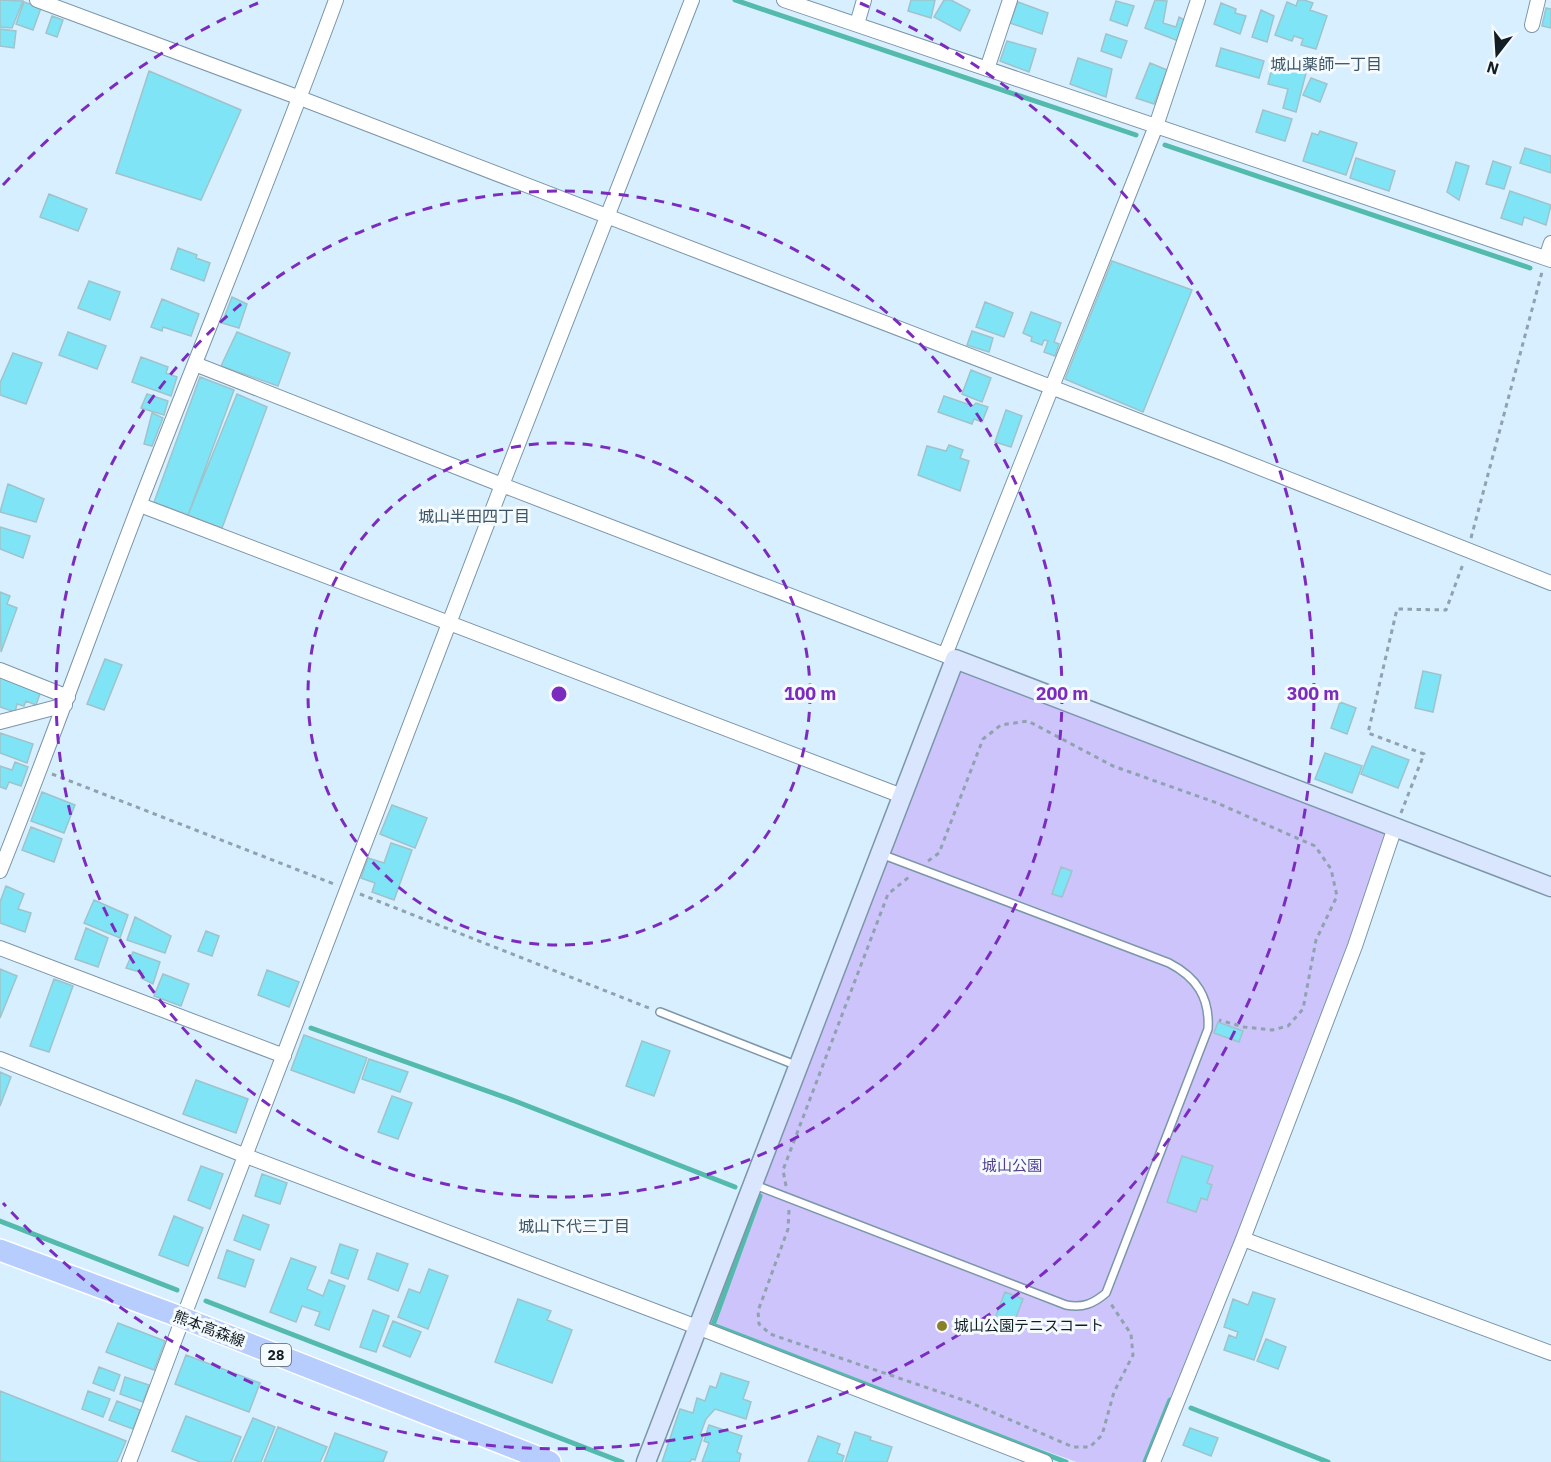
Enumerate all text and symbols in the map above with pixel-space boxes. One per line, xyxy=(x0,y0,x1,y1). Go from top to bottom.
north arrow xyxy=(1467,24,1527,84)
district label: 城山薬師一丁目 xyxy=(1270,54,1382,74)
text: N xyxy=(1484,57,1501,80)
district label: 城山半田四丁目 xyxy=(418,506,530,526)
text: 100 m xyxy=(784,682,836,705)
text: 200 m xyxy=(1036,682,1088,705)
text: 300 m xyxy=(1287,682,1339,705)
centre of rings xyxy=(549,684,569,704)
park label: 城山公園 xyxy=(982,1156,1042,1175)
district label: 城山下代三丁目 xyxy=(518,1216,630,1236)
street label: 熊本高森線 xyxy=(171,1306,248,1351)
place label: 城山公園テニスコート xyxy=(954,1316,1104,1335)
marker: 城山公園テニスコート xyxy=(935,1319,949,1333)
road number: 28 xyxy=(261,1344,291,1366)

